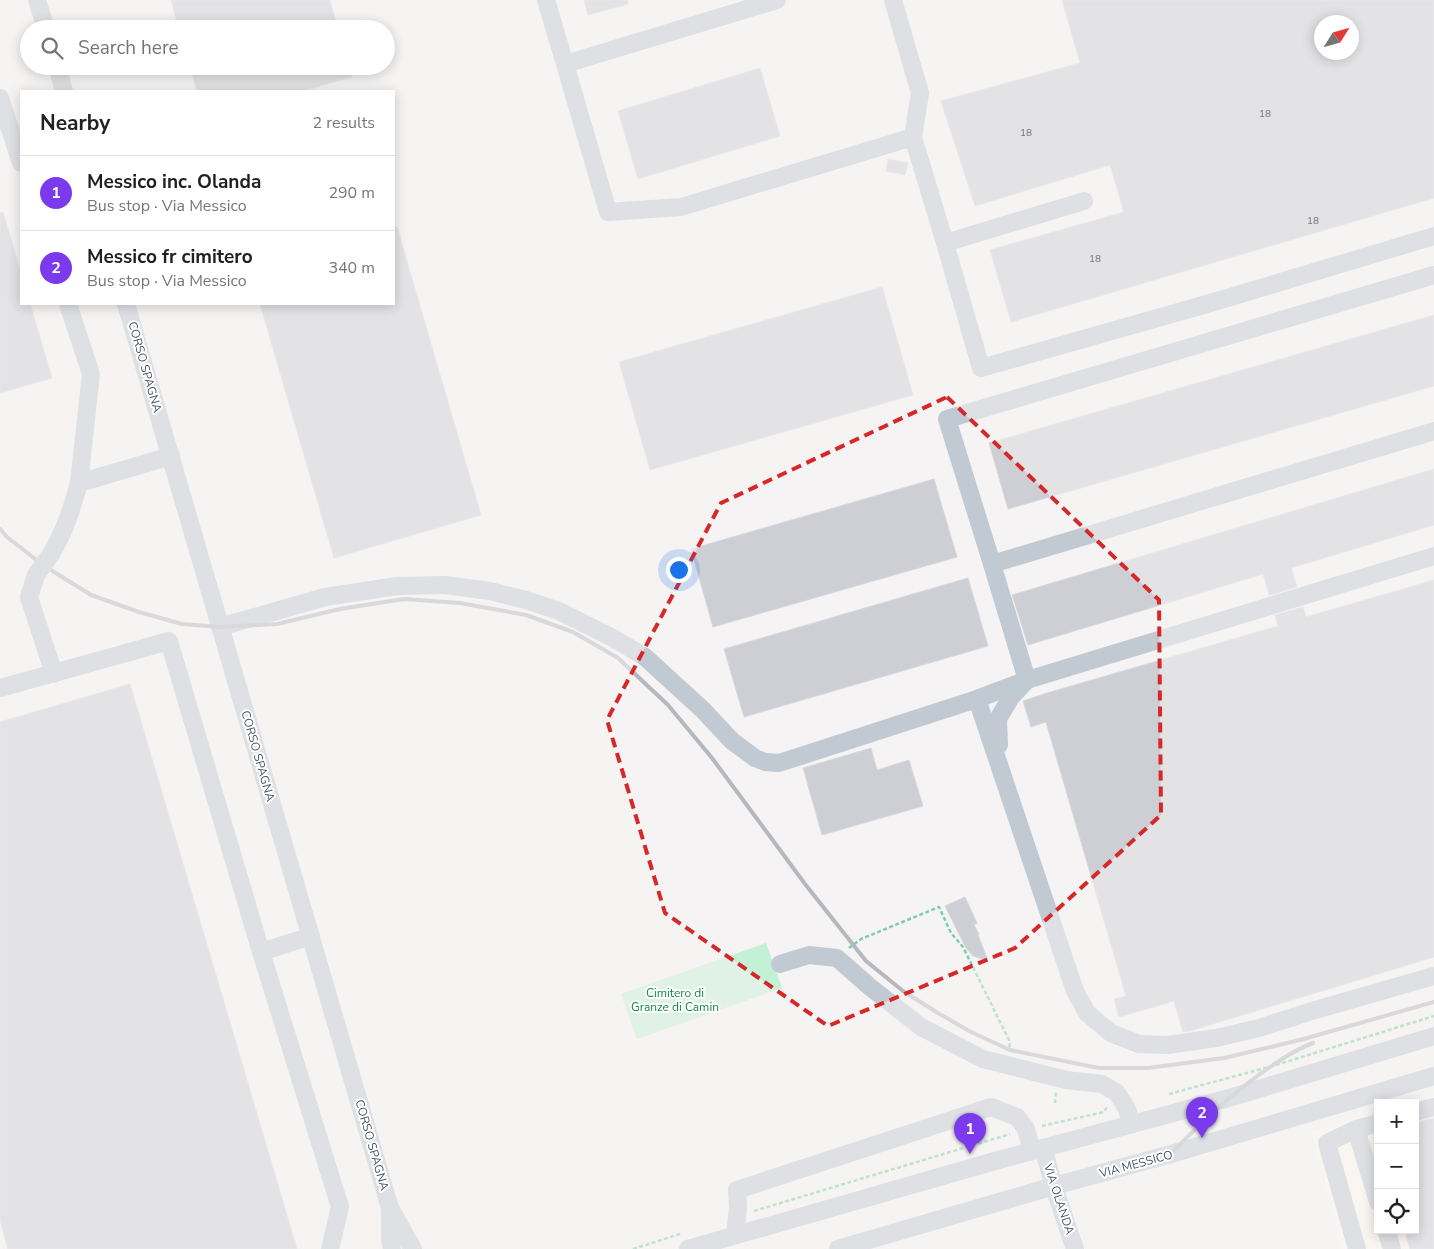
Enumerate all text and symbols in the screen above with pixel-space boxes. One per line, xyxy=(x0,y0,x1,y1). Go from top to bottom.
north arrow xyxy=(1314,15,1359,60)
search box xyxy=(20,20,395,75)
icon: search xyxy=(38,34,66,62)
text: Search here xyxy=(78,35,179,61)
house number: 18 xyxy=(1259,107,1271,121)
text: Nearby xyxy=(40,109,110,137)
text: 2 results xyxy=(313,112,375,134)
house number: 18 xyxy=(1020,126,1032,140)
text: Messico inc. Olanda xyxy=(87,169,261,195)
text: 1 xyxy=(51,182,61,204)
text: 290 m xyxy=(328,182,375,204)
text: Bus stop · Via Messico xyxy=(87,195,247,217)
house number: 18 xyxy=(1307,214,1319,228)
text: Messico fr cimitero xyxy=(87,244,253,270)
house number: 18 xyxy=(1089,252,1101,266)
text: 2 xyxy=(51,257,61,279)
text: 340 m xyxy=(328,257,375,279)
text: Bus stop · Via Messico xyxy=(87,270,247,292)
street label: CORSO SPAGNA xyxy=(124,320,166,415)
your location xyxy=(666,557,692,583)
street label: CORSO SPAGNA xyxy=(237,709,279,804)
park label: Cimitero di Granze di Camin xyxy=(631,985,719,1015)
pin: 2 xyxy=(1186,1097,1218,1138)
street label: CORSO SPAGNA xyxy=(351,1098,393,1193)
map controls xyxy=(1374,1099,1419,1234)
button: + xyxy=(1374,1099,1419,1144)
pin: 1 xyxy=(954,1113,986,1154)
button: − xyxy=(1374,1144,1419,1189)
street label: VIA MESSICO xyxy=(1097,1147,1174,1182)
street label: VIA OLANDA xyxy=(1040,1160,1078,1237)
button: locate xyxy=(1374,1189,1419,1234)

